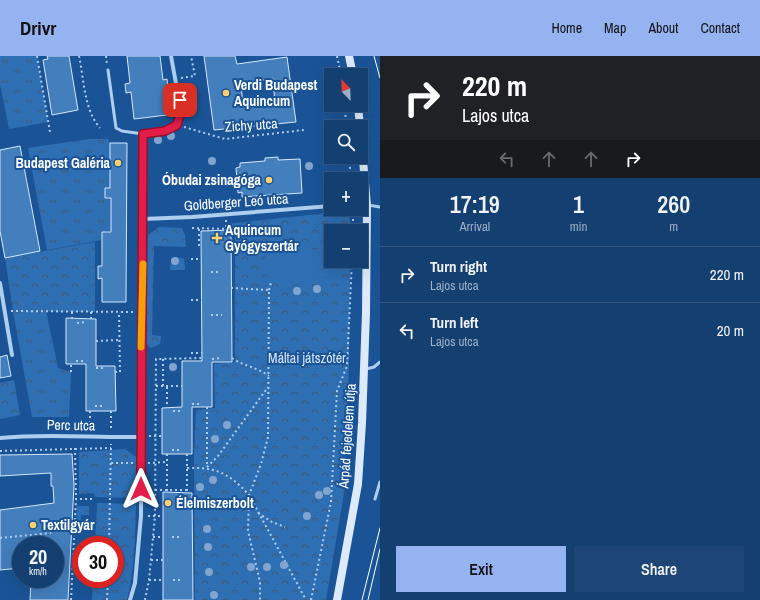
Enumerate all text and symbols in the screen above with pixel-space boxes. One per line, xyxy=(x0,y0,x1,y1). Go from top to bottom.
text: Drivr xyxy=(20,15,56,41)
text: Home xyxy=(551,19,582,37)
text: Map xyxy=(604,19,626,37)
text: About xyxy=(648,19,678,37)
text: Contact xyxy=(700,19,740,37)
text: 220 m xyxy=(462,67,527,105)
north arrow xyxy=(324,68,368,112)
map controls xyxy=(324,68,368,268)
icon: right xyxy=(396,72,448,124)
place label: Verdi Budapest Aquincum xyxy=(234,76,318,110)
pin xyxy=(163,83,197,117)
marker: Verdi Budapest Aquincum xyxy=(221,88,231,98)
icon: arrive xyxy=(169,89,191,111)
text: Lajos utca xyxy=(462,103,529,128)
street label: Zichy utca xyxy=(224,114,279,136)
button: search xyxy=(324,120,368,164)
icon: left xyxy=(496,148,518,170)
icon: ahead xyxy=(538,148,560,170)
icon: ahead xyxy=(580,148,602,170)
icon: right xyxy=(622,148,644,170)
place label: Budapest Galéria xyxy=(16,154,111,172)
marker: Budapest Galéria xyxy=(113,158,123,168)
place label: Óbudai zsinagóga xyxy=(162,171,262,189)
button: + xyxy=(324,172,368,216)
marker: Óbudai zsinagóga xyxy=(264,175,274,185)
text: 17:19 xyxy=(450,188,500,220)
text: 1 xyxy=(573,188,584,220)
text: 260 xyxy=(657,188,690,220)
street label: Goldberger Leó utca xyxy=(183,189,289,215)
text: Arrival xyxy=(459,218,490,235)
text: min xyxy=(570,218,587,235)
text: m xyxy=(669,218,678,235)
place label: Aquincum Gyógyszertár xyxy=(225,221,299,255)
button: − xyxy=(324,224,368,268)
marker: Aquincum Gyógyszertár xyxy=(212,233,222,243)
text: Turn right xyxy=(430,256,487,277)
icon: right xyxy=(396,264,418,286)
text: 220 m xyxy=(710,264,744,285)
text: Lajos utca xyxy=(430,277,479,294)
text: Turn left xyxy=(430,312,478,333)
icon: left xyxy=(396,320,418,342)
text: 20 m xyxy=(717,320,744,341)
text: Lajos utca xyxy=(430,333,479,350)
park label: Máltai játszótér xyxy=(268,349,346,367)
street label: Árpád fejedelem útja xyxy=(334,382,360,490)
street label: Perc utca xyxy=(47,416,96,434)
position arrow xyxy=(120,468,162,510)
place label: Élelmiszerbolt xyxy=(176,494,254,512)
marker: Élelmiszerbolt xyxy=(163,498,173,508)
place label: Textilgyár xyxy=(41,516,95,534)
marker: Textilgyár xyxy=(28,520,38,530)
speed limit sign: 30 xyxy=(72,536,124,588)
text: 20 xyxy=(29,543,47,570)
button: Exit xyxy=(396,546,566,592)
button: Share xyxy=(574,546,744,592)
text: km/h xyxy=(29,565,47,578)

